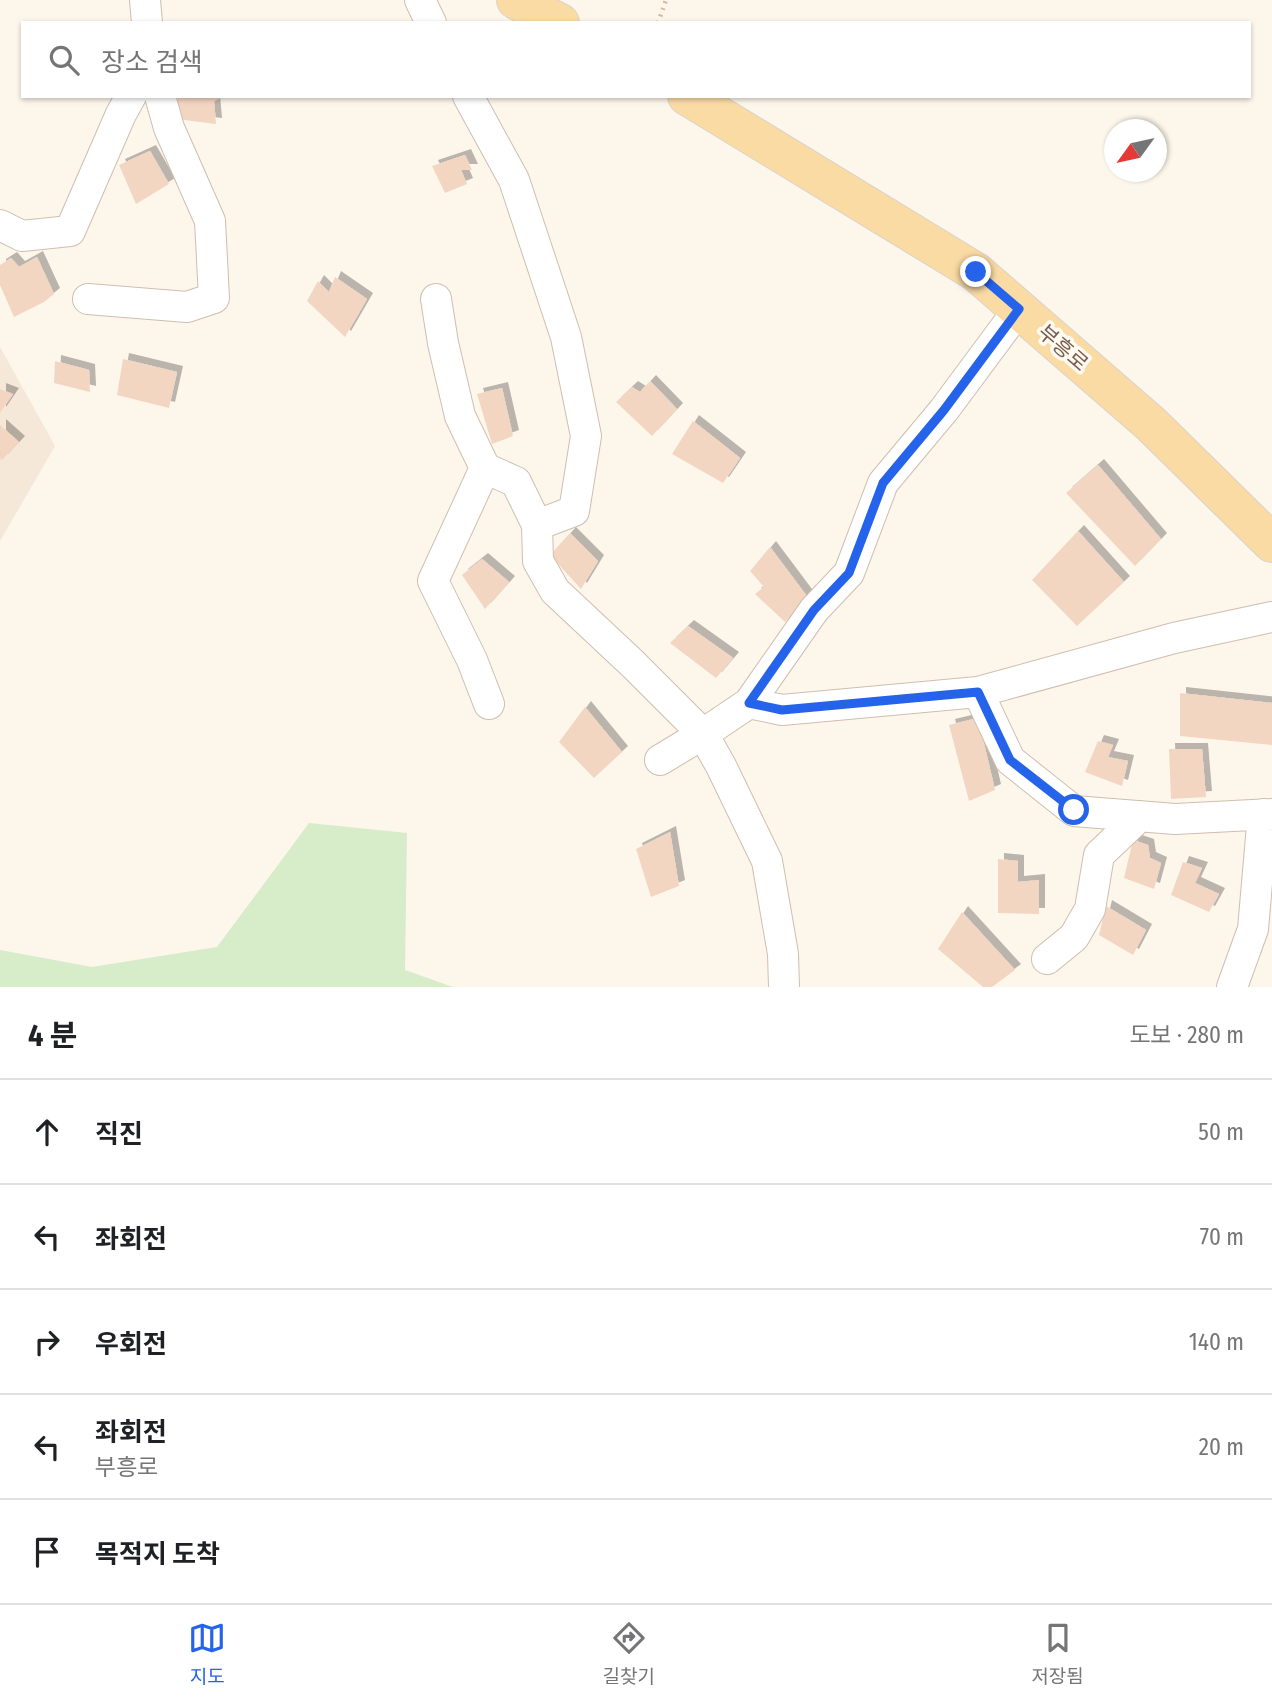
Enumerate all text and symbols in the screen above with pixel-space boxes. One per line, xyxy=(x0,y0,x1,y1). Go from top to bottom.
search box xyxy=(21,21,1251,98)
icon: search xyxy=(45,41,83,79)
text: 장소 검색 xyxy=(101,47,203,78)
north arrow xyxy=(1104,119,1167,182)
route end xyxy=(960,256,991,287)
street label: 부흥로 xyxy=(1033,319,1093,377)
route start xyxy=(1058,794,1089,825)
text: 4 분 xyxy=(28,1018,77,1054)
text: 도보 · 280 m xyxy=(1129,1021,1244,1049)
icon: ahead xyxy=(28,1113,66,1151)
text: 50 m xyxy=(1198,1118,1244,1146)
text: 직진 xyxy=(95,1119,143,1150)
icon: left xyxy=(28,1218,66,1256)
text: 70 m xyxy=(1200,1223,1244,1251)
text: 좌회전 xyxy=(95,1224,167,1255)
icon: right xyxy=(28,1323,66,1361)
text: 140 m xyxy=(1189,1328,1244,1356)
text: 우회전 xyxy=(95,1329,167,1360)
text: 좌회전 xyxy=(95,1417,167,1448)
icon: left xyxy=(28,1428,66,1466)
text: 20 m xyxy=(1199,1433,1244,1461)
text: 부흥로 xyxy=(95,1453,158,1481)
icon: arrive xyxy=(28,1533,66,1571)
text: 목적지 도착 xyxy=(95,1539,220,1570)
tab: 지도 xyxy=(188,1619,226,1688)
tab: 길찾기 xyxy=(603,1619,655,1688)
tab: 저장됨 xyxy=(1031,1619,1084,1688)

